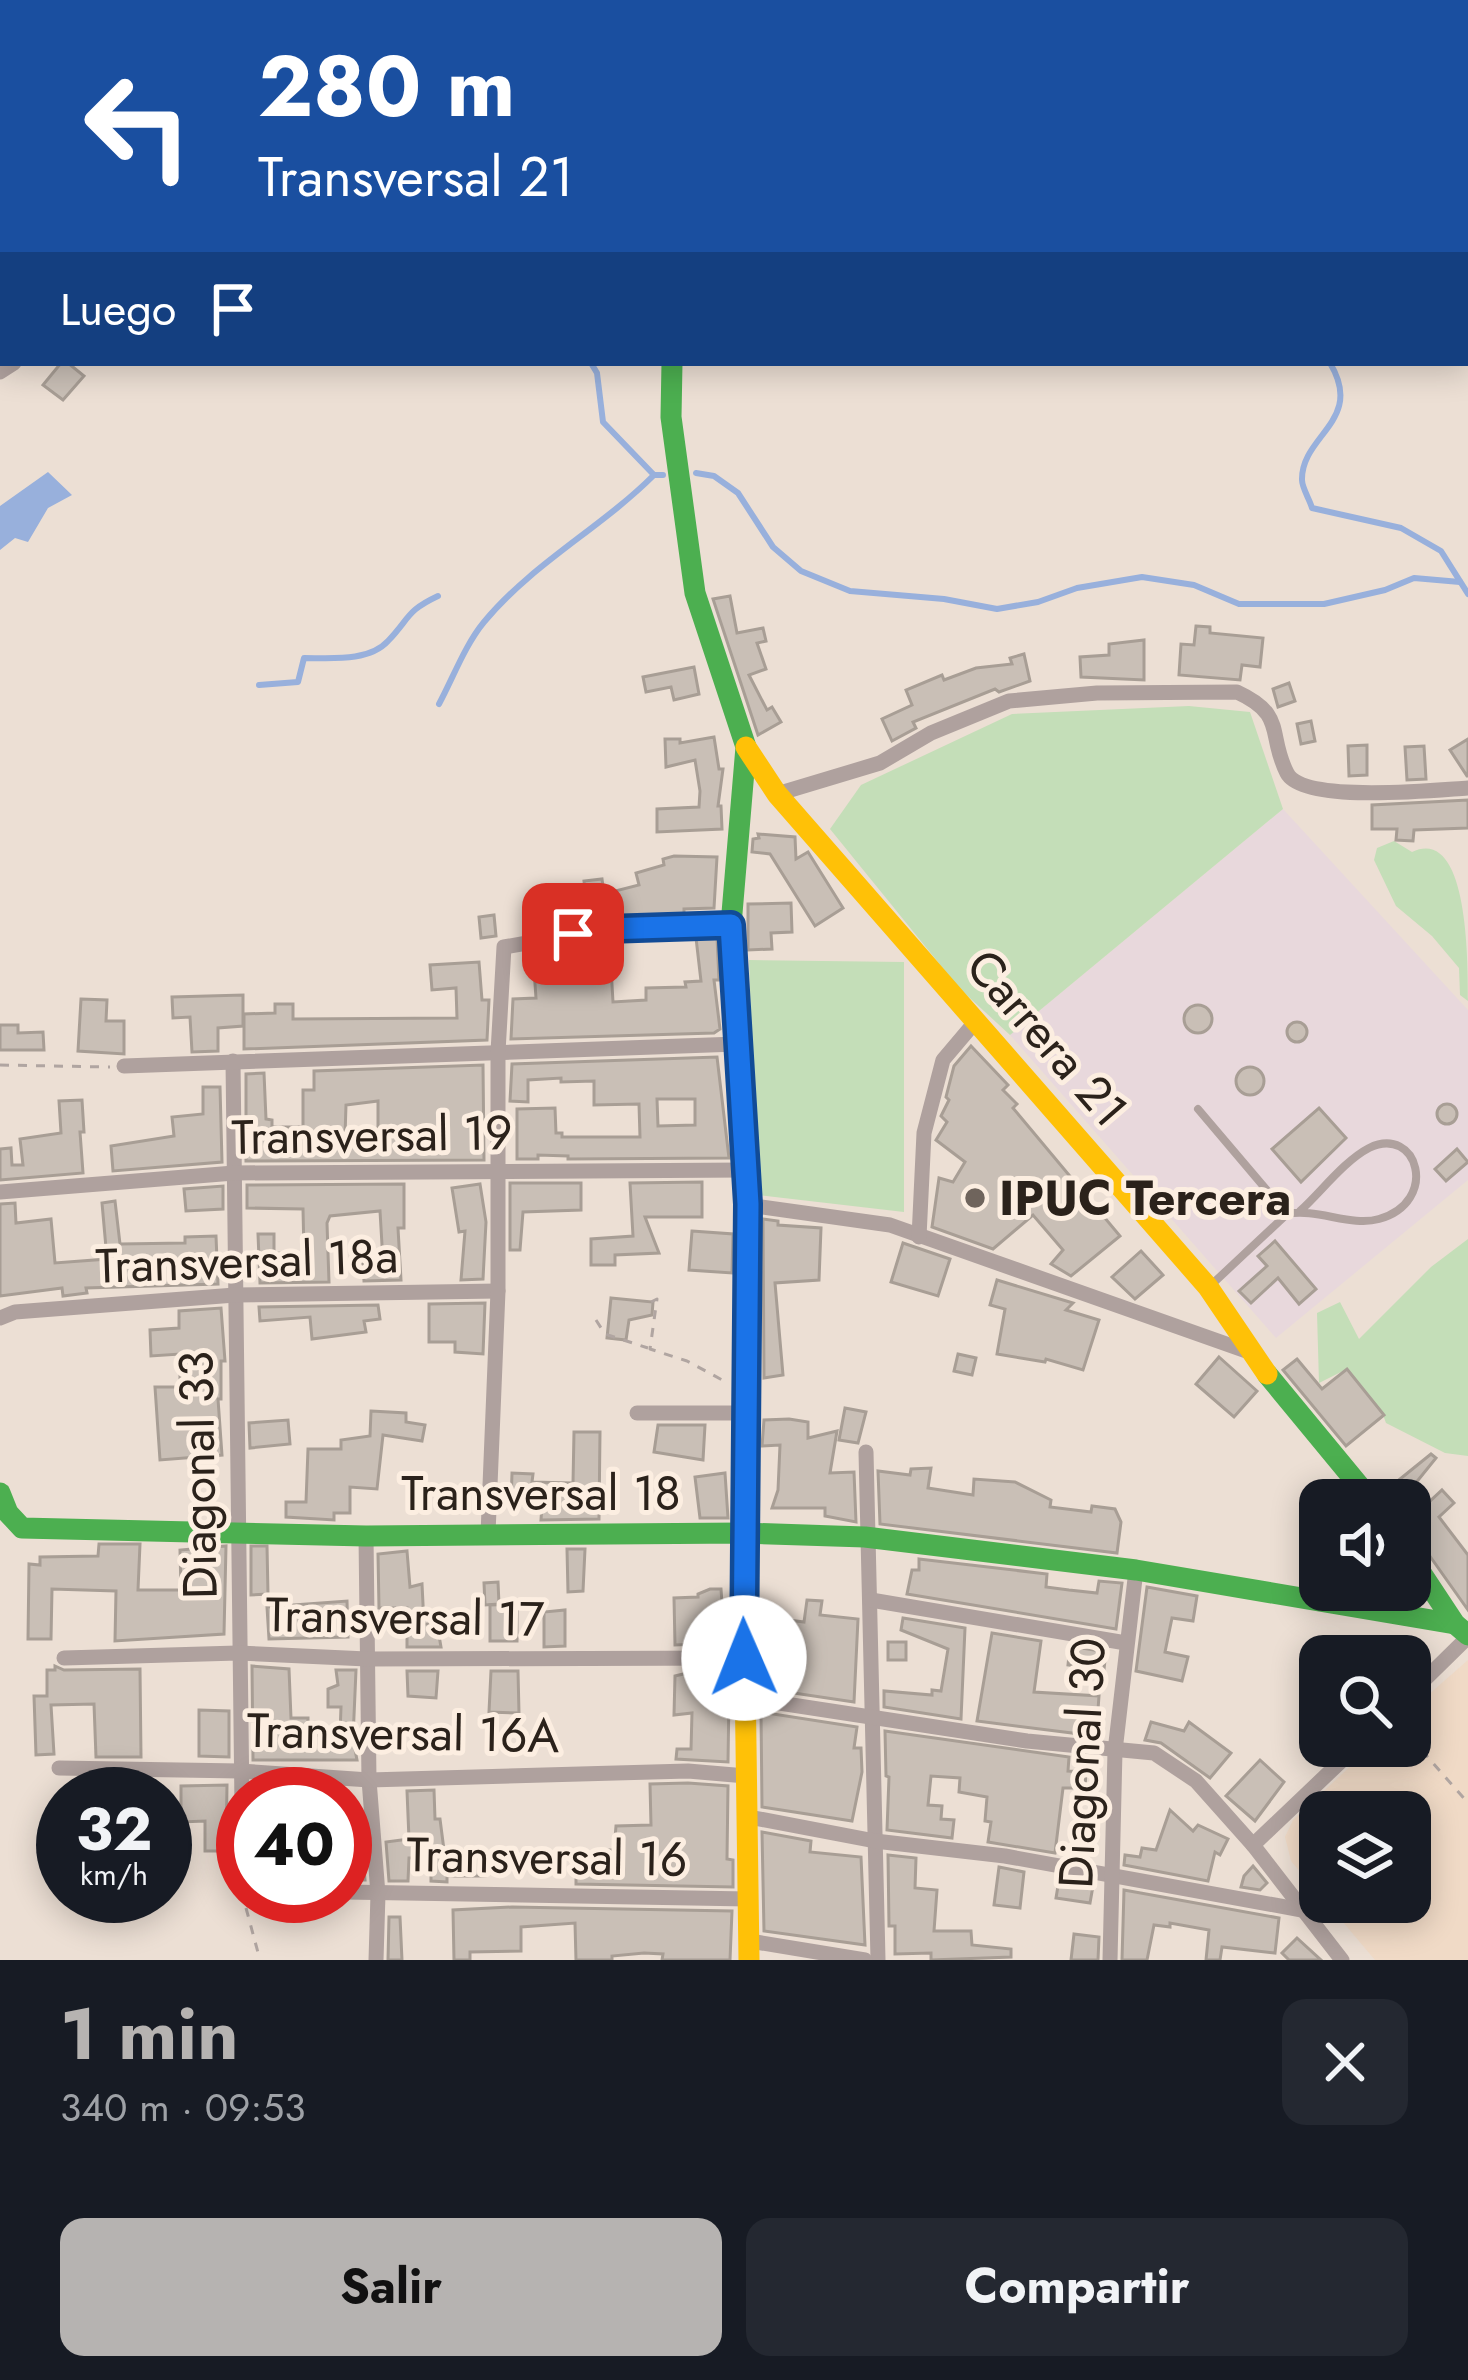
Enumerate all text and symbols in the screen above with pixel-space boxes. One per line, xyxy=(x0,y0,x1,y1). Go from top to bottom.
text: 280 m xyxy=(258,26,515,148)
icon: left xyxy=(60,48,216,204)
text: Transversal 21 xyxy=(258,138,574,216)
icon: arrive xyxy=(200,276,266,342)
text: Luego xyxy=(60,277,176,342)
pin xyxy=(522,883,624,985)
icon: arrive xyxy=(540,901,606,967)
street label: Carrera 21 xyxy=(950,934,1144,1142)
street label: Transversal 19 xyxy=(231,1098,513,1172)
place label: IPUC Tercera xyxy=(999,1164,1291,1233)
marker: IPUC Tercera xyxy=(962,1185,988,1211)
street label: Transversal 18a xyxy=(95,1221,399,1301)
street label: Diagonal 33 xyxy=(161,1350,235,1600)
street label: Transversal 18 xyxy=(401,1459,681,1528)
map controls xyxy=(1299,1479,1431,1923)
button: sound xyxy=(1299,1479,1431,1611)
street label: Transversal 17 xyxy=(265,1580,545,1654)
position arrow xyxy=(681,1595,807,1721)
button: search xyxy=(1299,1635,1431,1767)
street label: Diagonal 30 xyxy=(1041,1636,1123,1890)
street label: Transversal 16A xyxy=(246,1696,560,1770)
speed limit sign: 40 xyxy=(216,1767,372,1923)
text: 32 xyxy=(76,1786,152,1873)
button: layers xyxy=(1299,1791,1431,1923)
street label: Transversal 16 xyxy=(406,1820,688,1894)
text: km/h xyxy=(80,1853,148,1896)
text: 1 min xyxy=(60,1982,239,2086)
button: close xyxy=(1282,1999,1408,2125)
text: 340 m · 09:53 xyxy=(60,2079,306,2136)
button: Salir xyxy=(60,2218,722,2356)
button: Compartir xyxy=(746,2218,1408,2356)

